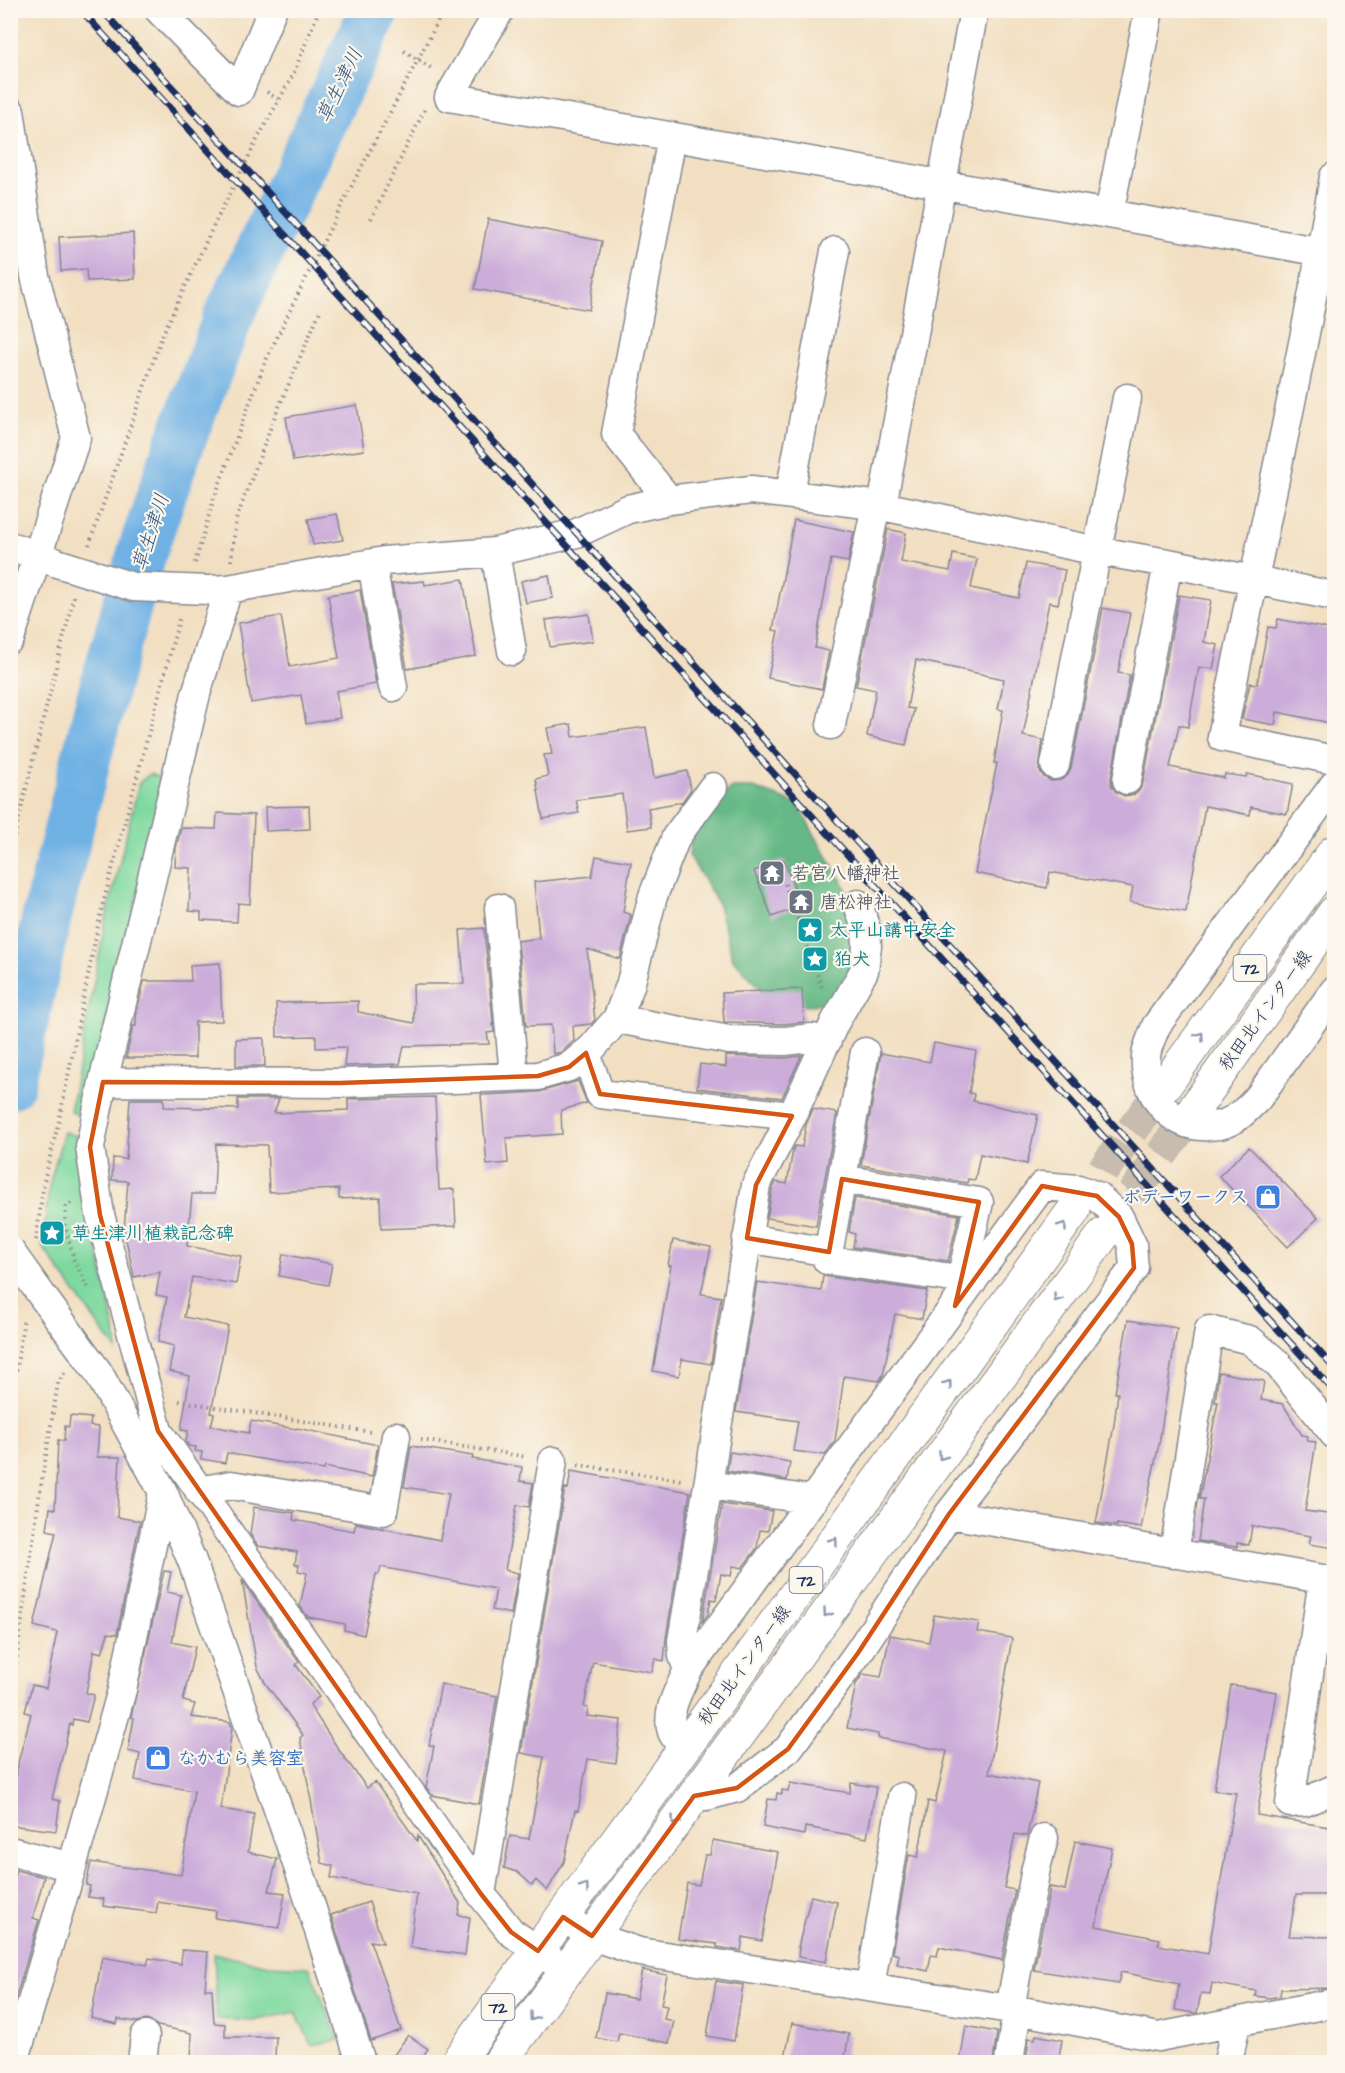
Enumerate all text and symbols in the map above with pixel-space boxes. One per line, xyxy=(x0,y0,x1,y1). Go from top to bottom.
water label: 草生津川 xyxy=(310,43,370,128)
water label: 草生津川 xyxy=(125,490,177,575)
temple icon: 若宮八幡神社 xyxy=(757,858,787,888)
place label: 若宮八幡神社 xyxy=(792,861,900,886)
temple icon: 唐松神社 xyxy=(786,887,816,917)
place label: 唐松神社 xyxy=(820,890,892,915)
place icon: 太平山講中安全 xyxy=(795,915,825,945)
place label: 太平山講中安全 xyxy=(830,918,956,943)
place icon: 狛犬 xyxy=(800,944,830,974)
street label: 秋田北インター線 xyxy=(1213,945,1318,1076)
place label: 狛犬 xyxy=(834,947,870,972)
road number: 72 xyxy=(1234,955,1266,981)
one-way arrow xyxy=(1193,1032,1204,1043)
shop icon: ボデーワークス xyxy=(1253,1182,1283,1212)
place label: ボデーワークス xyxy=(1122,1185,1248,1210)
place icon: 草生津川植栽記念碑 xyxy=(37,1218,67,1248)
place label: 草生津川植栽記念碑 xyxy=(72,1221,234,1246)
one-way arrow xyxy=(1056,1221,1067,1232)
one-way arrow xyxy=(1053,1292,1064,1303)
one-way arrow xyxy=(941,1379,952,1390)
one-way arrow xyxy=(938,1449,949,1460)
one-way arrow xyxy=(827,1537,838,1548)
road number: 72 xyxy=(790,1567,822,1593)
street label: 秋田北インター線 xyxy=(692,1600,797,1731)
one-way arrow xyxy=(823,1607,834,1618)
shop icon: なかむら美容室 xyxy=(143,1743,173,1773)
place label: なかむら美容室 xyxy=(178,1746,304,1771)
one-way arrow xyxy=(671,1815,682,1826)
one-way arrow xyxy=(578,1882,589,1893)
road number: 72 xyxy=(482,1994,514,2020)
one-way arrow xyxy=(530,2010,541,2021)

